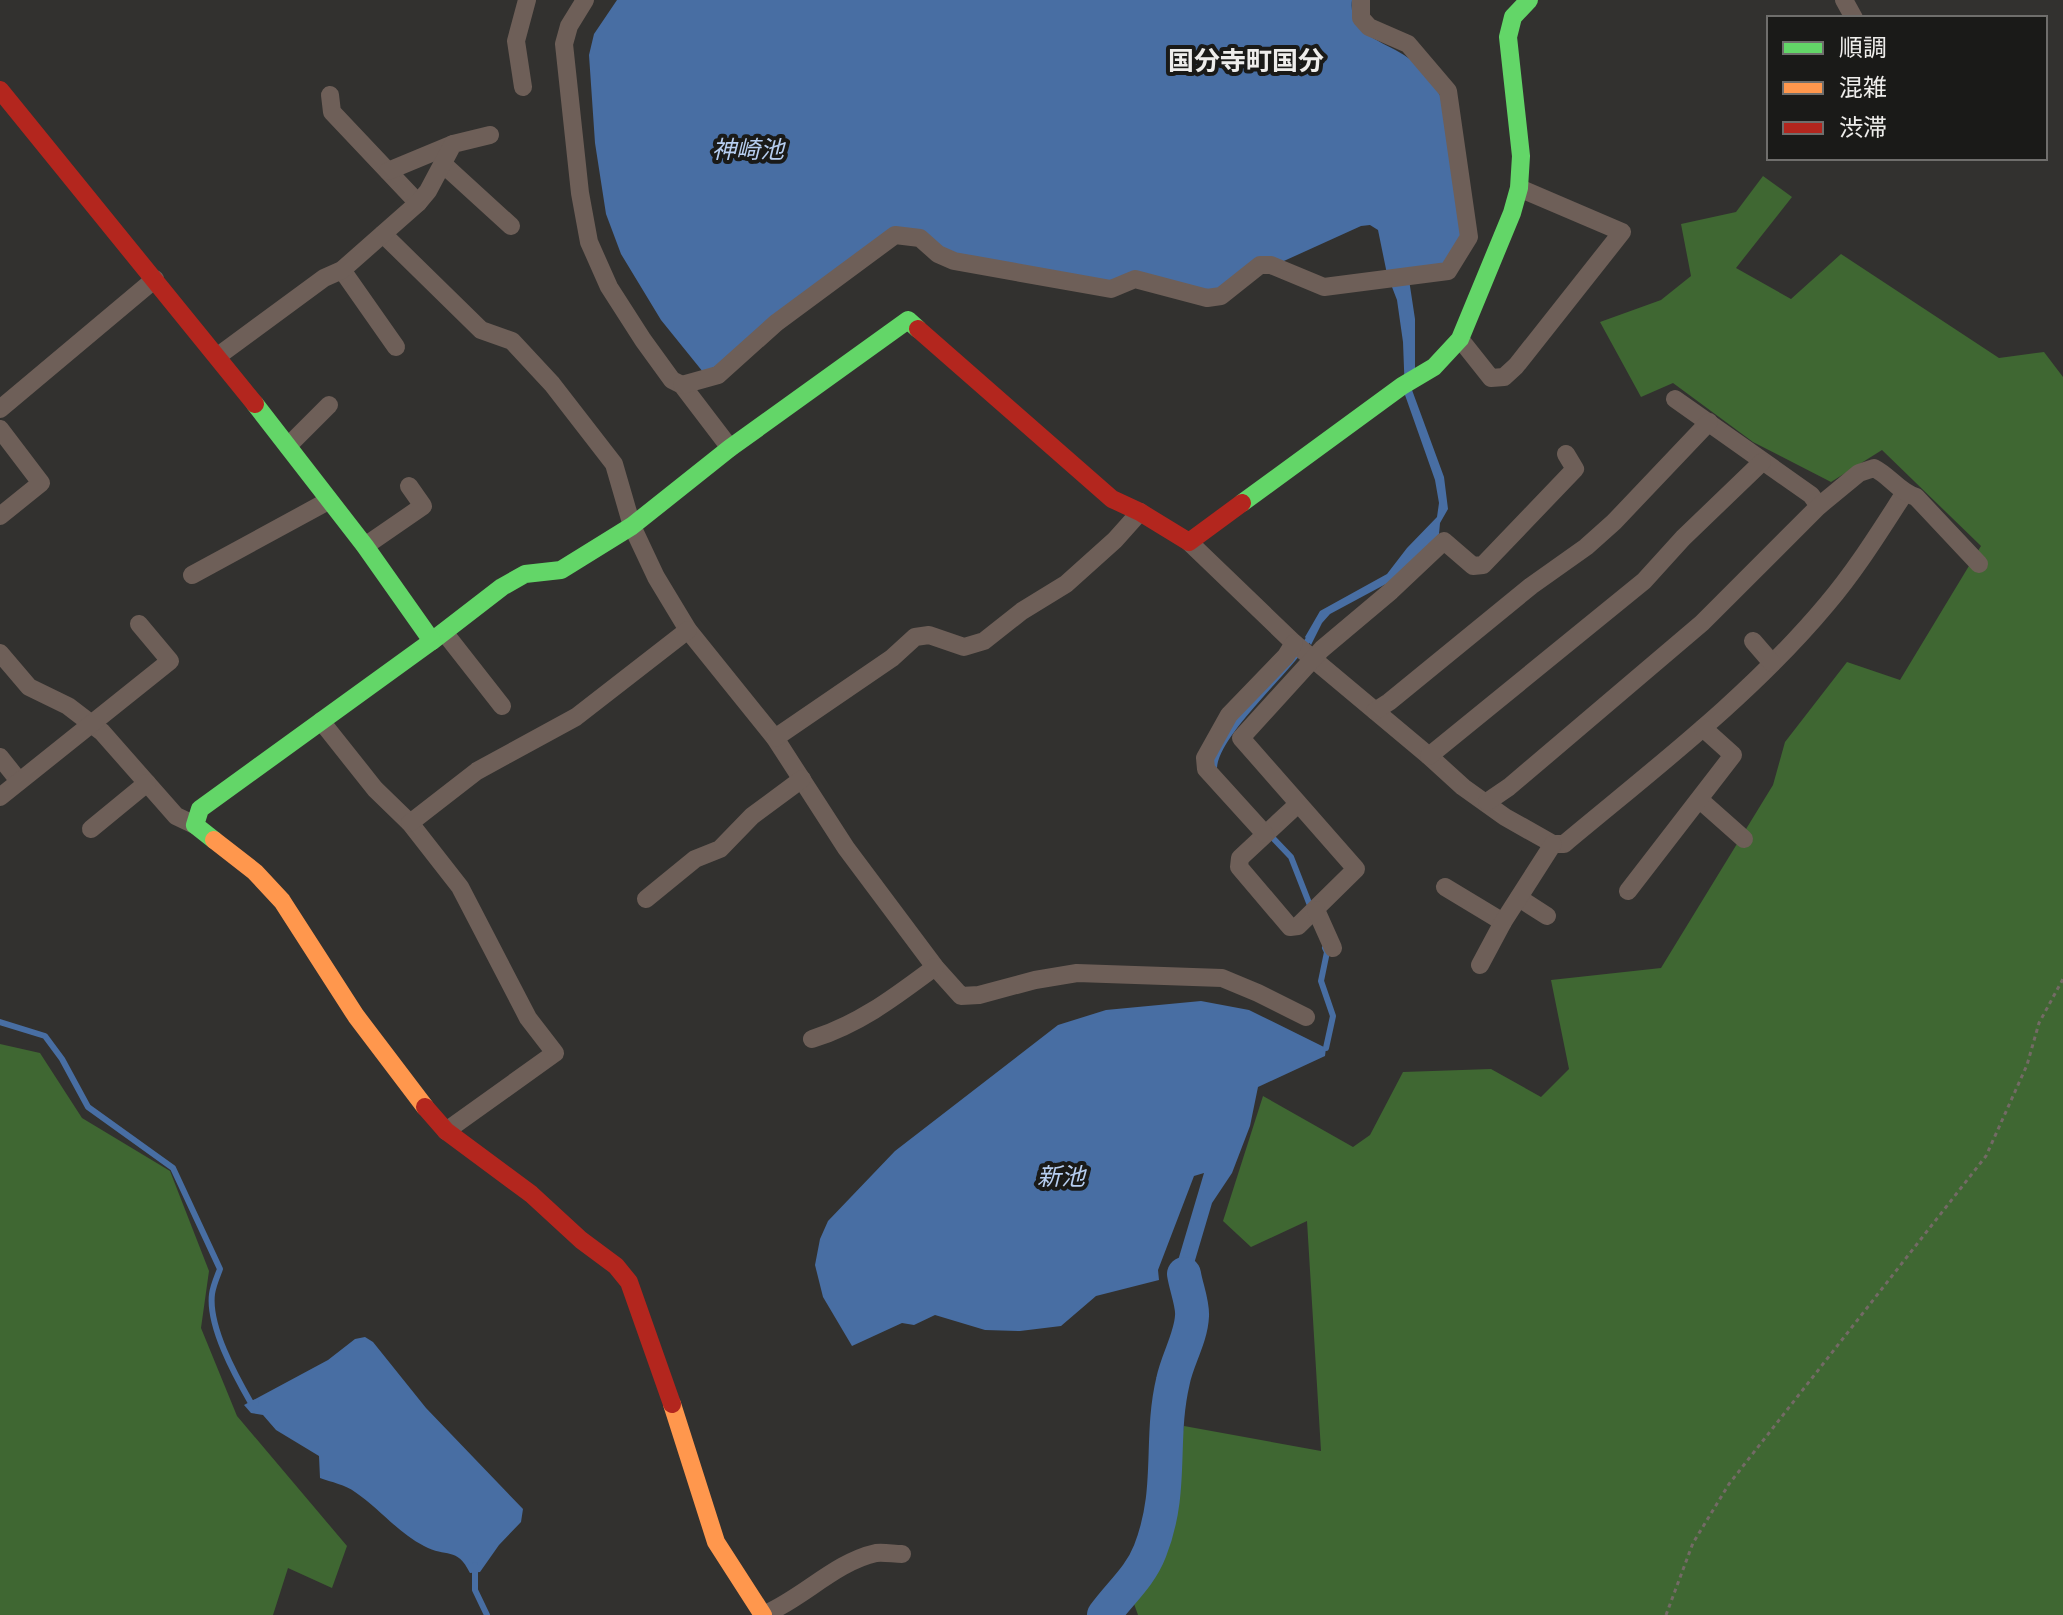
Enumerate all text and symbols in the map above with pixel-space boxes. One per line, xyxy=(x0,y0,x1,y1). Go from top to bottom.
legend xyxy=(1767,16,2047,160)
text: 順調 xyxy=(1839,34,1887,61)
district label: 国分寺町国分 xyxy=(1168,46,1324,75)
text: 混雑 xyxy=(1839,74,1887,101)
text: 渋滞 xyxy=(1839,114,1887,141)
water label: 神崎池 xyxy=(712,136,786,163)
water label: 新池 xyxy=(1037,1163,1087,1190)

